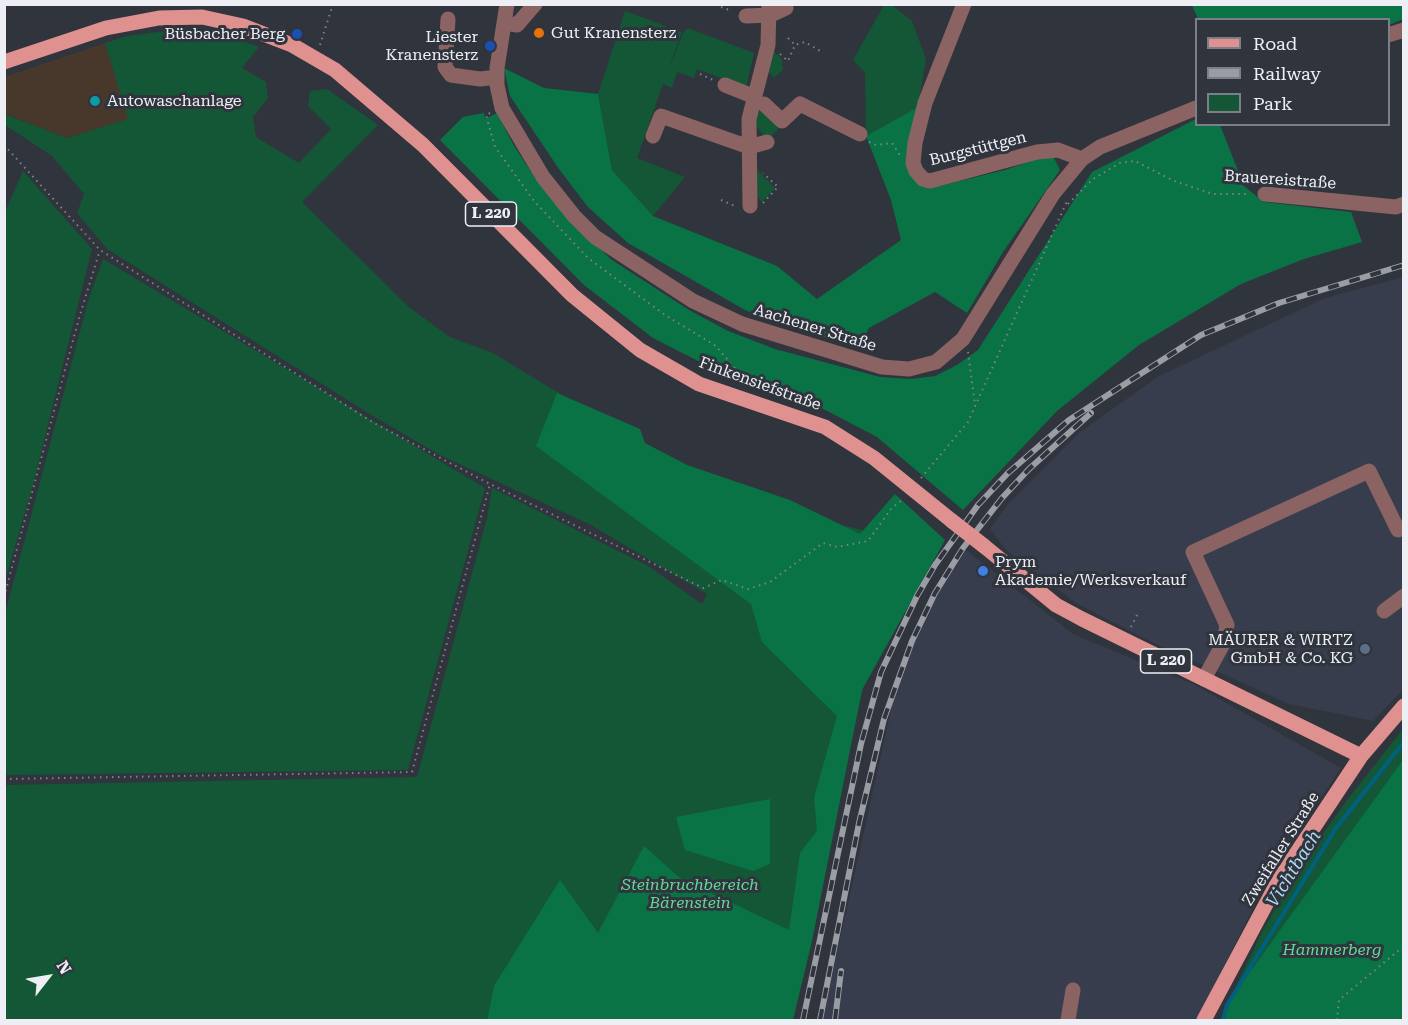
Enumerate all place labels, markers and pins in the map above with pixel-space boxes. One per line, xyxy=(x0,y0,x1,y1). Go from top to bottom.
place label: Gut Kranensterz xyxy=(551,23,676,43)
place label: Büsbacher Berg xyxy=(165,24,285,44)
marker: Gut Kranensterz xyxy=(532,26,546,40)
marker: Büsbacher Berg xyxy=(290,27,304,41)
place label: Liester Kranensterz xyxy=(386,27,478,65)
marker: Liester Kranensterz xyxy=(483,39,497,53)
place label: Autowaschanlage xyxy=(107,91,242,111)
marker: Autowaschanlage xyxy=(88,94,102,108)
place label: Prym Akademie/Werksverkauf xyxy=(995,552,1186,590)
marker: Prym Akademie/Werksverkauf xyxy=(976,564,990,578)
place label: MÄURER & WIRTZ GmbH & Co. KG xyxy=(1208,630,1353,668)
marker: MÄURER & WIRTZ GmbH & Co. KG xyxy=(1358,642,1372,656)

